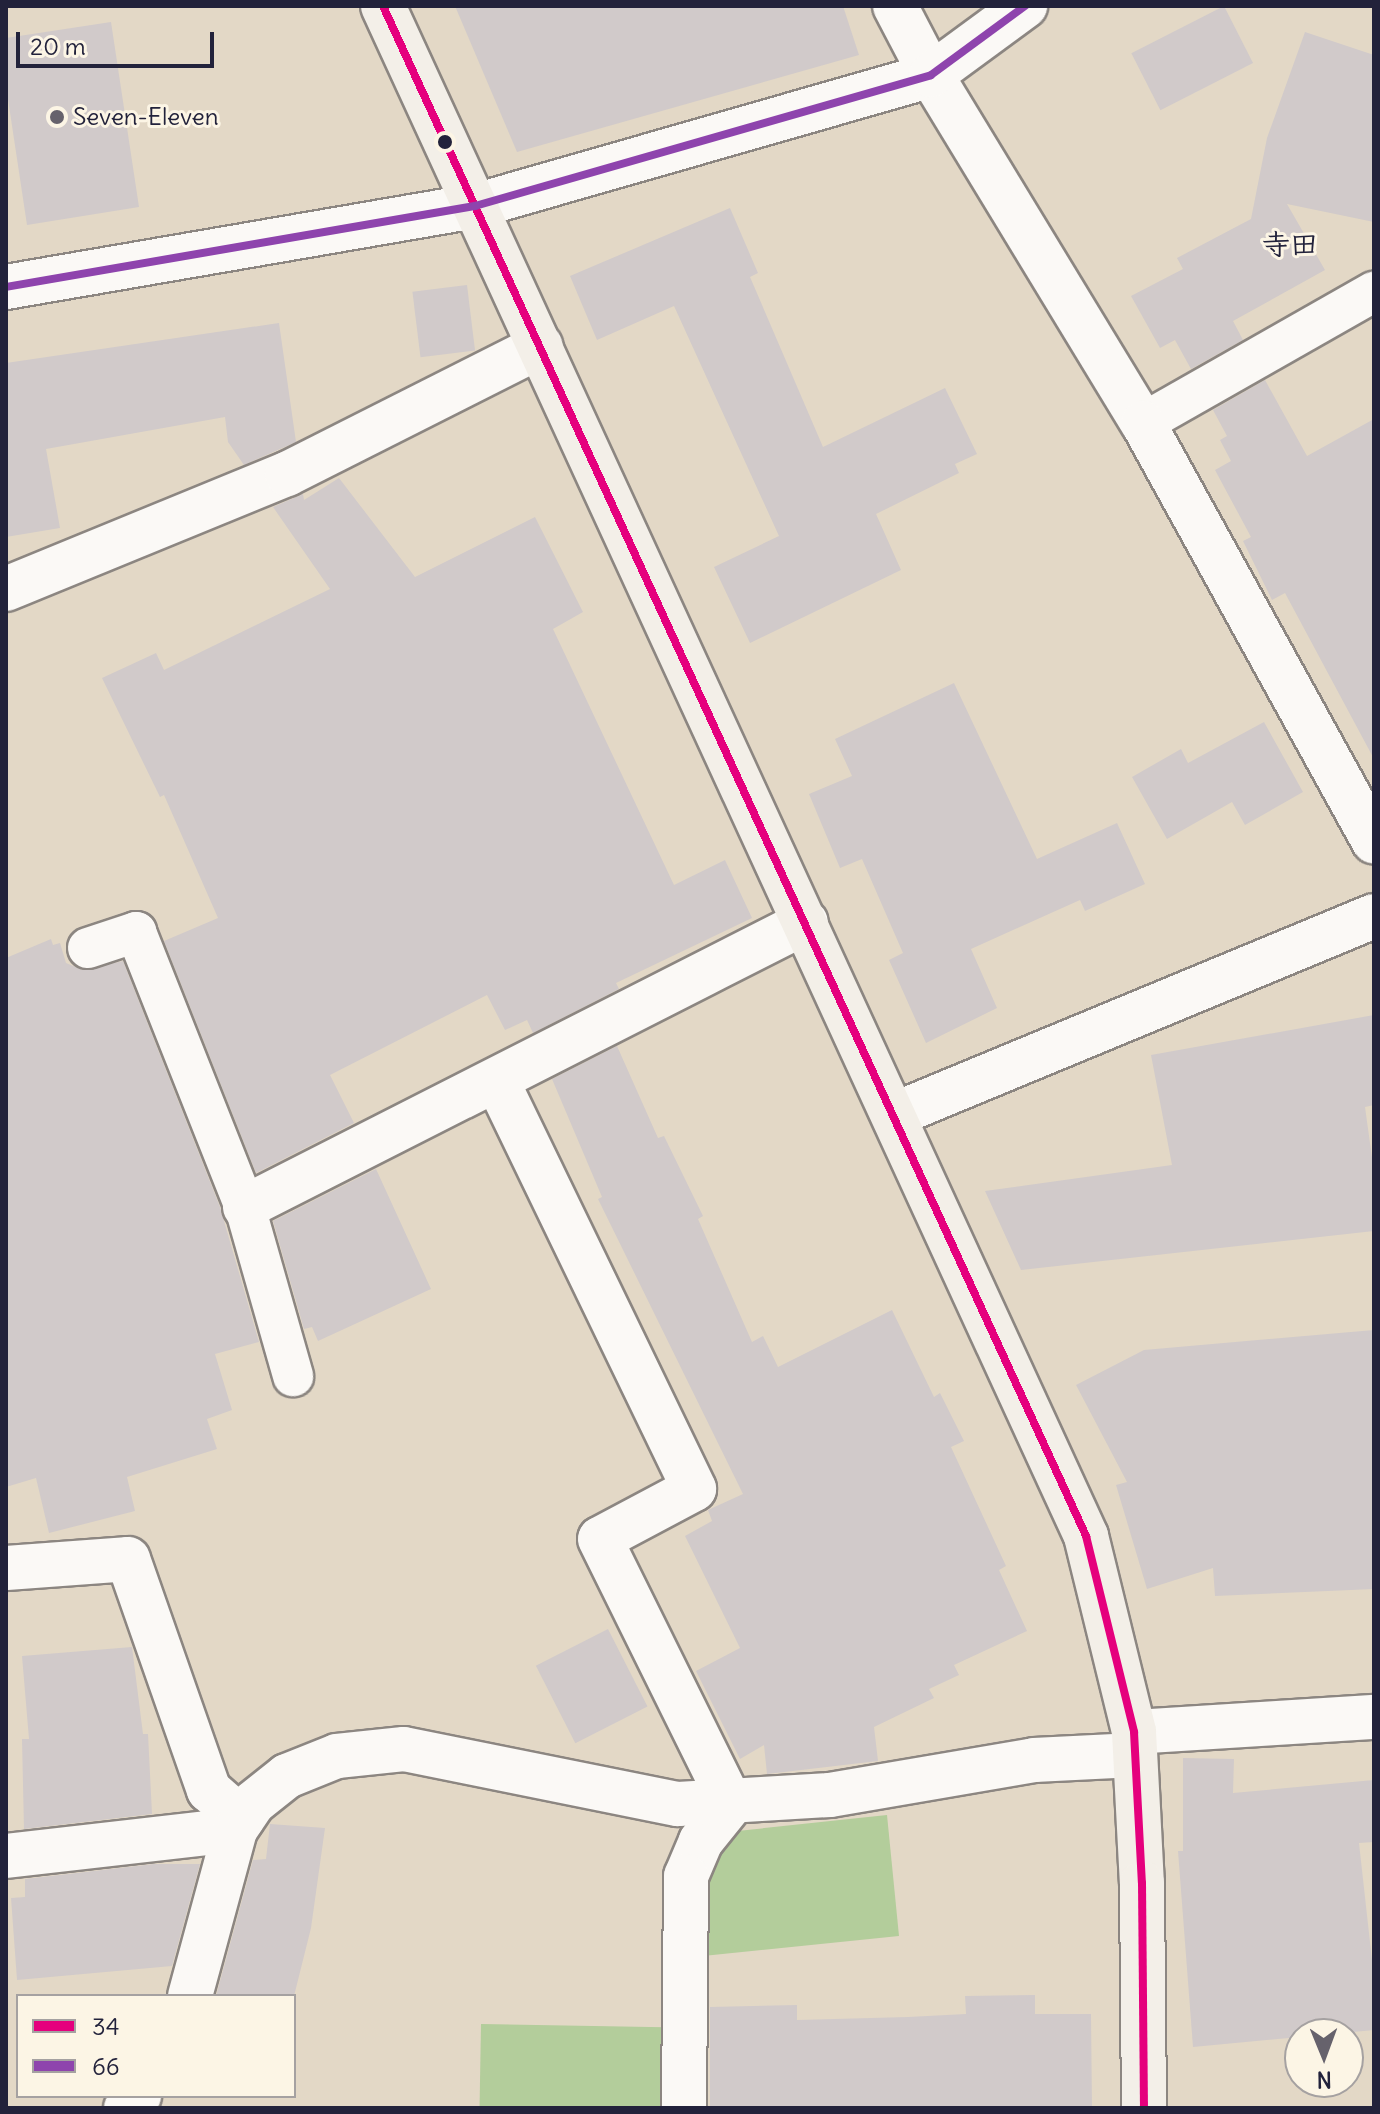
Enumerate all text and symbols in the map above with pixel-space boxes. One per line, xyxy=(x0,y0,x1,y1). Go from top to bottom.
scale bar xyxy=(20,16,218,66)
text: 20 m xyxy=(30,31,86,61)
place label: Seven-Eleven xyxy=(73,103,219,131)
marker: Seven-Eleven xyxy=(48,108,66,126)
unlabelled marker xyxy=(437,134,453,150)
district label: 寺田 xyxy=(1262,227,1318,261)
legend xyxy=(16,1994,296,2098)
text: 34 xyxy=(92,2011,120,2041)
north arrow xyxy=(1284,2018,1364,2098)
text: 66 xyxy=(92,2051,120,2081)
text: N xyxy=(1317,2066,1332,2094)

